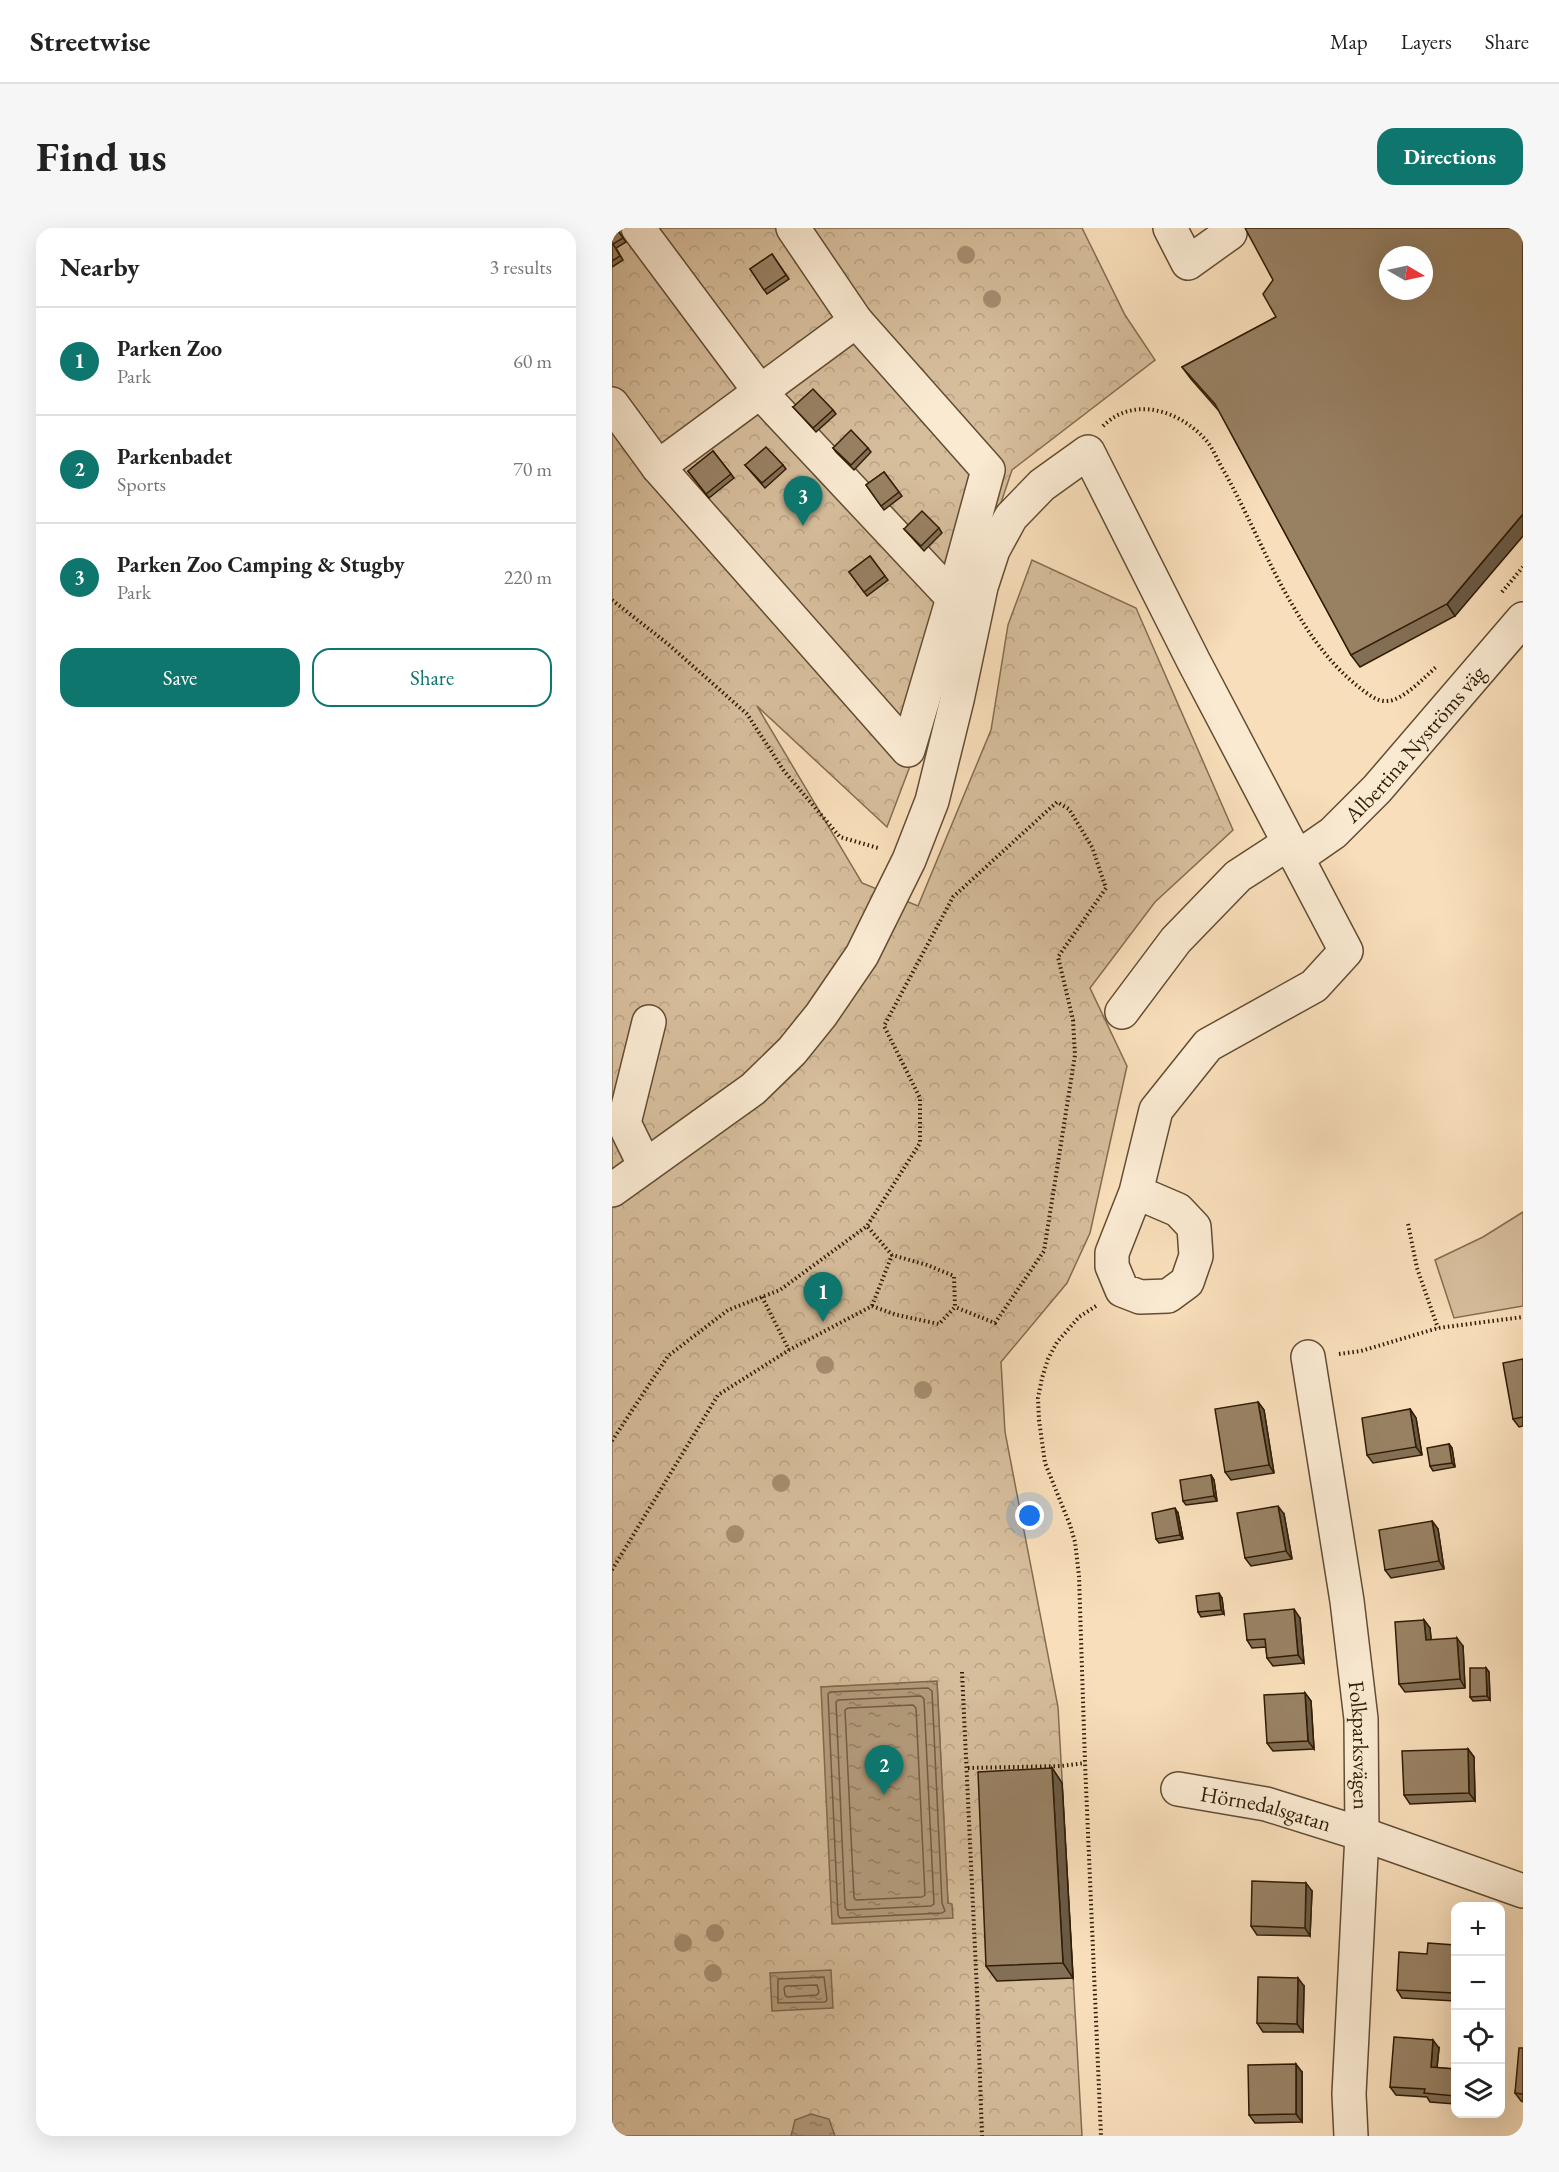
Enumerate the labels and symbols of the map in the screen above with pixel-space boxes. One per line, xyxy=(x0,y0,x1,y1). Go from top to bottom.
north arrow xyxy=(1379,246,1433,300)
pin: 3 xyxy=(784,476,822,526)
street label: Albertina Nyströms väg xyxy=(1337,659,1492,830)
pin: 1 xyxy=(804,1272,842,1322)
your location xyxy=(1015,1501,1044,1530)
street label: Folkparksvägen xyxy=(1342,1679,1376,1810)
pin: 2 xyxy=(864,1746,904,1795)
street label: Hörnedalsgatan xyxy=(1198,1779,1335,1839)

